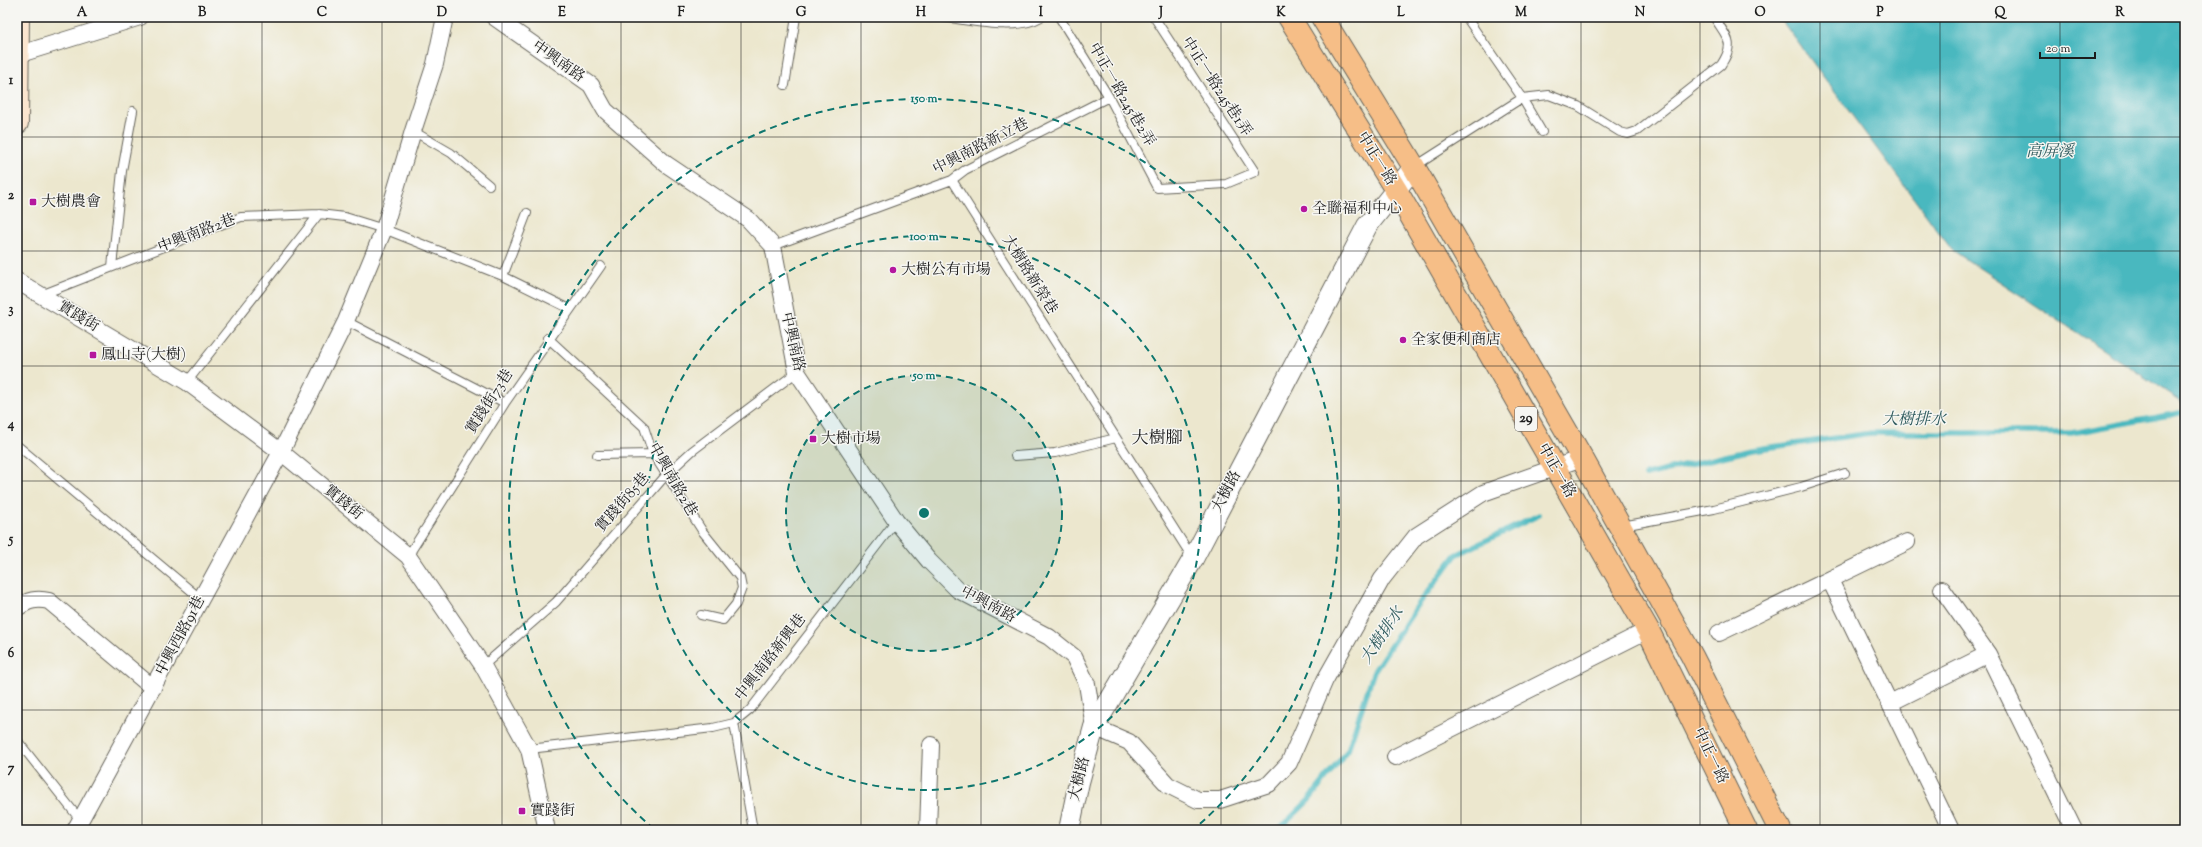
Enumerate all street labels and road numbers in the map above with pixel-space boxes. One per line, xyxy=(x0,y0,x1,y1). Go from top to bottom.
street label: 中正一路245巷1弄 xyxy=(1176,33,1256,141)
street label: 中興南路 xyxy=(527,36,589,88)
street label: 中正一路245巷2弄 xyxy=(1083,39,1159,151)
street label: 中興南路新立巷 xyxy=(929,114,1033,180)
street label: 中正一路 xyxy=(1351,128,1401,190)
street label: 中興南路2巷 xyxy=(155,209,239,259)
street label: 大樹路新榮巷 xyxy=(996,231,1062,319)
street label: 實踐街 xyxy=(53,296,103,338)
street label: 中興南路 xyxy=(775,310,809,374)
street label: 實踐街73巷 xyxy=(461,365,519,439)
road number: 29 xyxy=(1515,407,1537,431)
street label: 中興南路2巷 xyxy=(642,439,702,521)
street label: 中正一路 xyxy=(1532,440,1580,502)
street label: 大樹路 xyxy=(1207,467,1247,517)
street label: 實踐街85巷 xyxy=(591,469,655,537)
street label: 實踐街 xyxy=(319,481,367,525)
street label: 中興南路 xyxy=(957,582,1019,628)
street label: 中興西路91巷 xyxy=(151,592,211,680)
street label: 中興南路新興巷 xyxy=(730,610,812,706)
street label: 中正一路 xyxy=(1687,724,1733,788)
street label: 大樹路 xyxy=(1064,755,1096,803)

